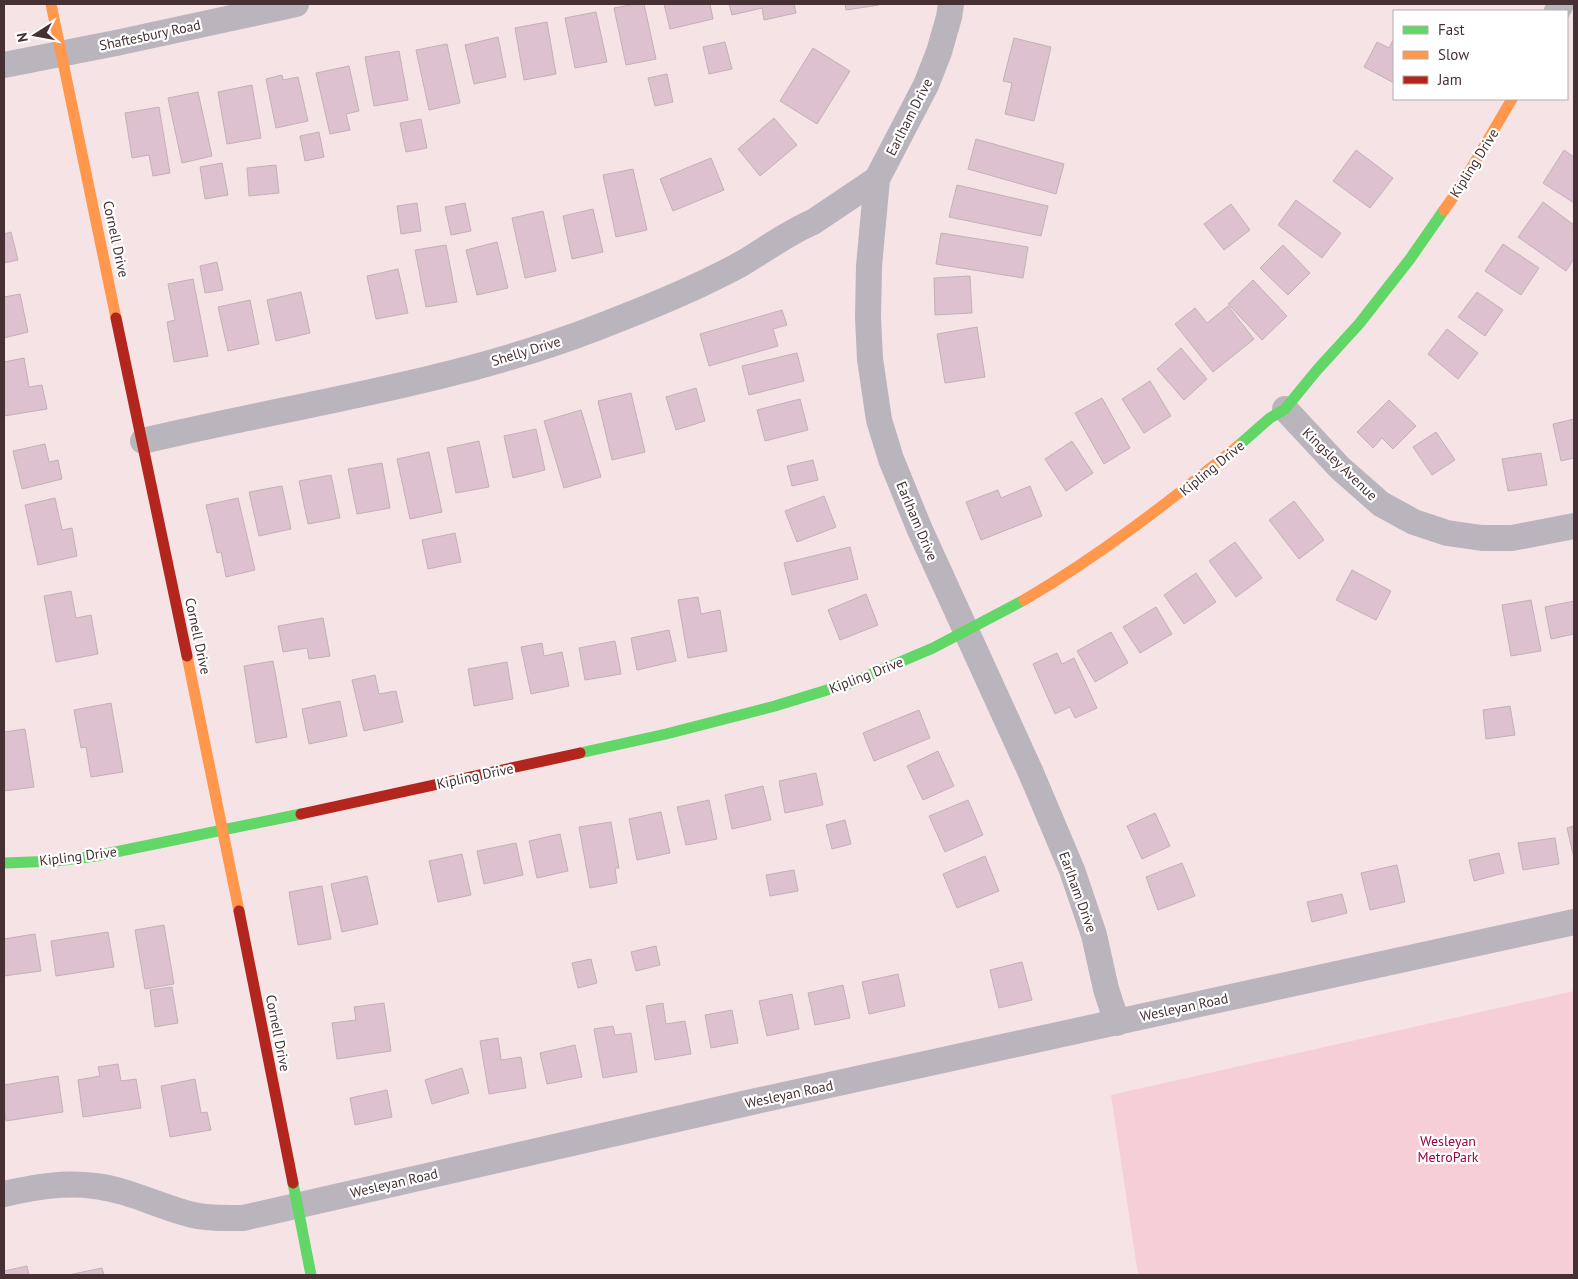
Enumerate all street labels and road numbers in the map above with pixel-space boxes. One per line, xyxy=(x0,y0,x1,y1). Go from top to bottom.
street label: Shaftesbury Road xyxy=(98,15,202,55)
street label: Earlham Drive xyxy=(882,75,936,159)
street label: Kipling Drive xyxy=(1446,125,1502,201)
street label: Cornell Drive xyxy=(99,199,133,279)
street label: Shelly Drive xyxy=(489,332,563,370)
street label: Kingsley Avenue xyxy=(1299,424,1381,504)
street label: Kipling Drive xyxy=(1176,436,1248,500)
street label: Earlham Drive xyxy=(892,479,942,563)
street label: Cornell Drive xyxy=(181,596,215,676)
street label: Kipling Drive xyxy=(826,653,906,697)
street label: Kipling Drive xyxy=(435,759,515,793)
street label: Kipling Drive xyxy=(38,842,118,870)
street label: Earlham Drive xyxy=(1055,849,1101,935)
street label: Wesleyan Road xyxy=(1138,989,1230,1025)
street label: Cornell Drive xyxy=(262,993,294,1073)
street label: Wesleyan Road xyxy=(743,1076,835,1112)
street label: Wesleyan Road xyxy=(348,1164,440,1202)

